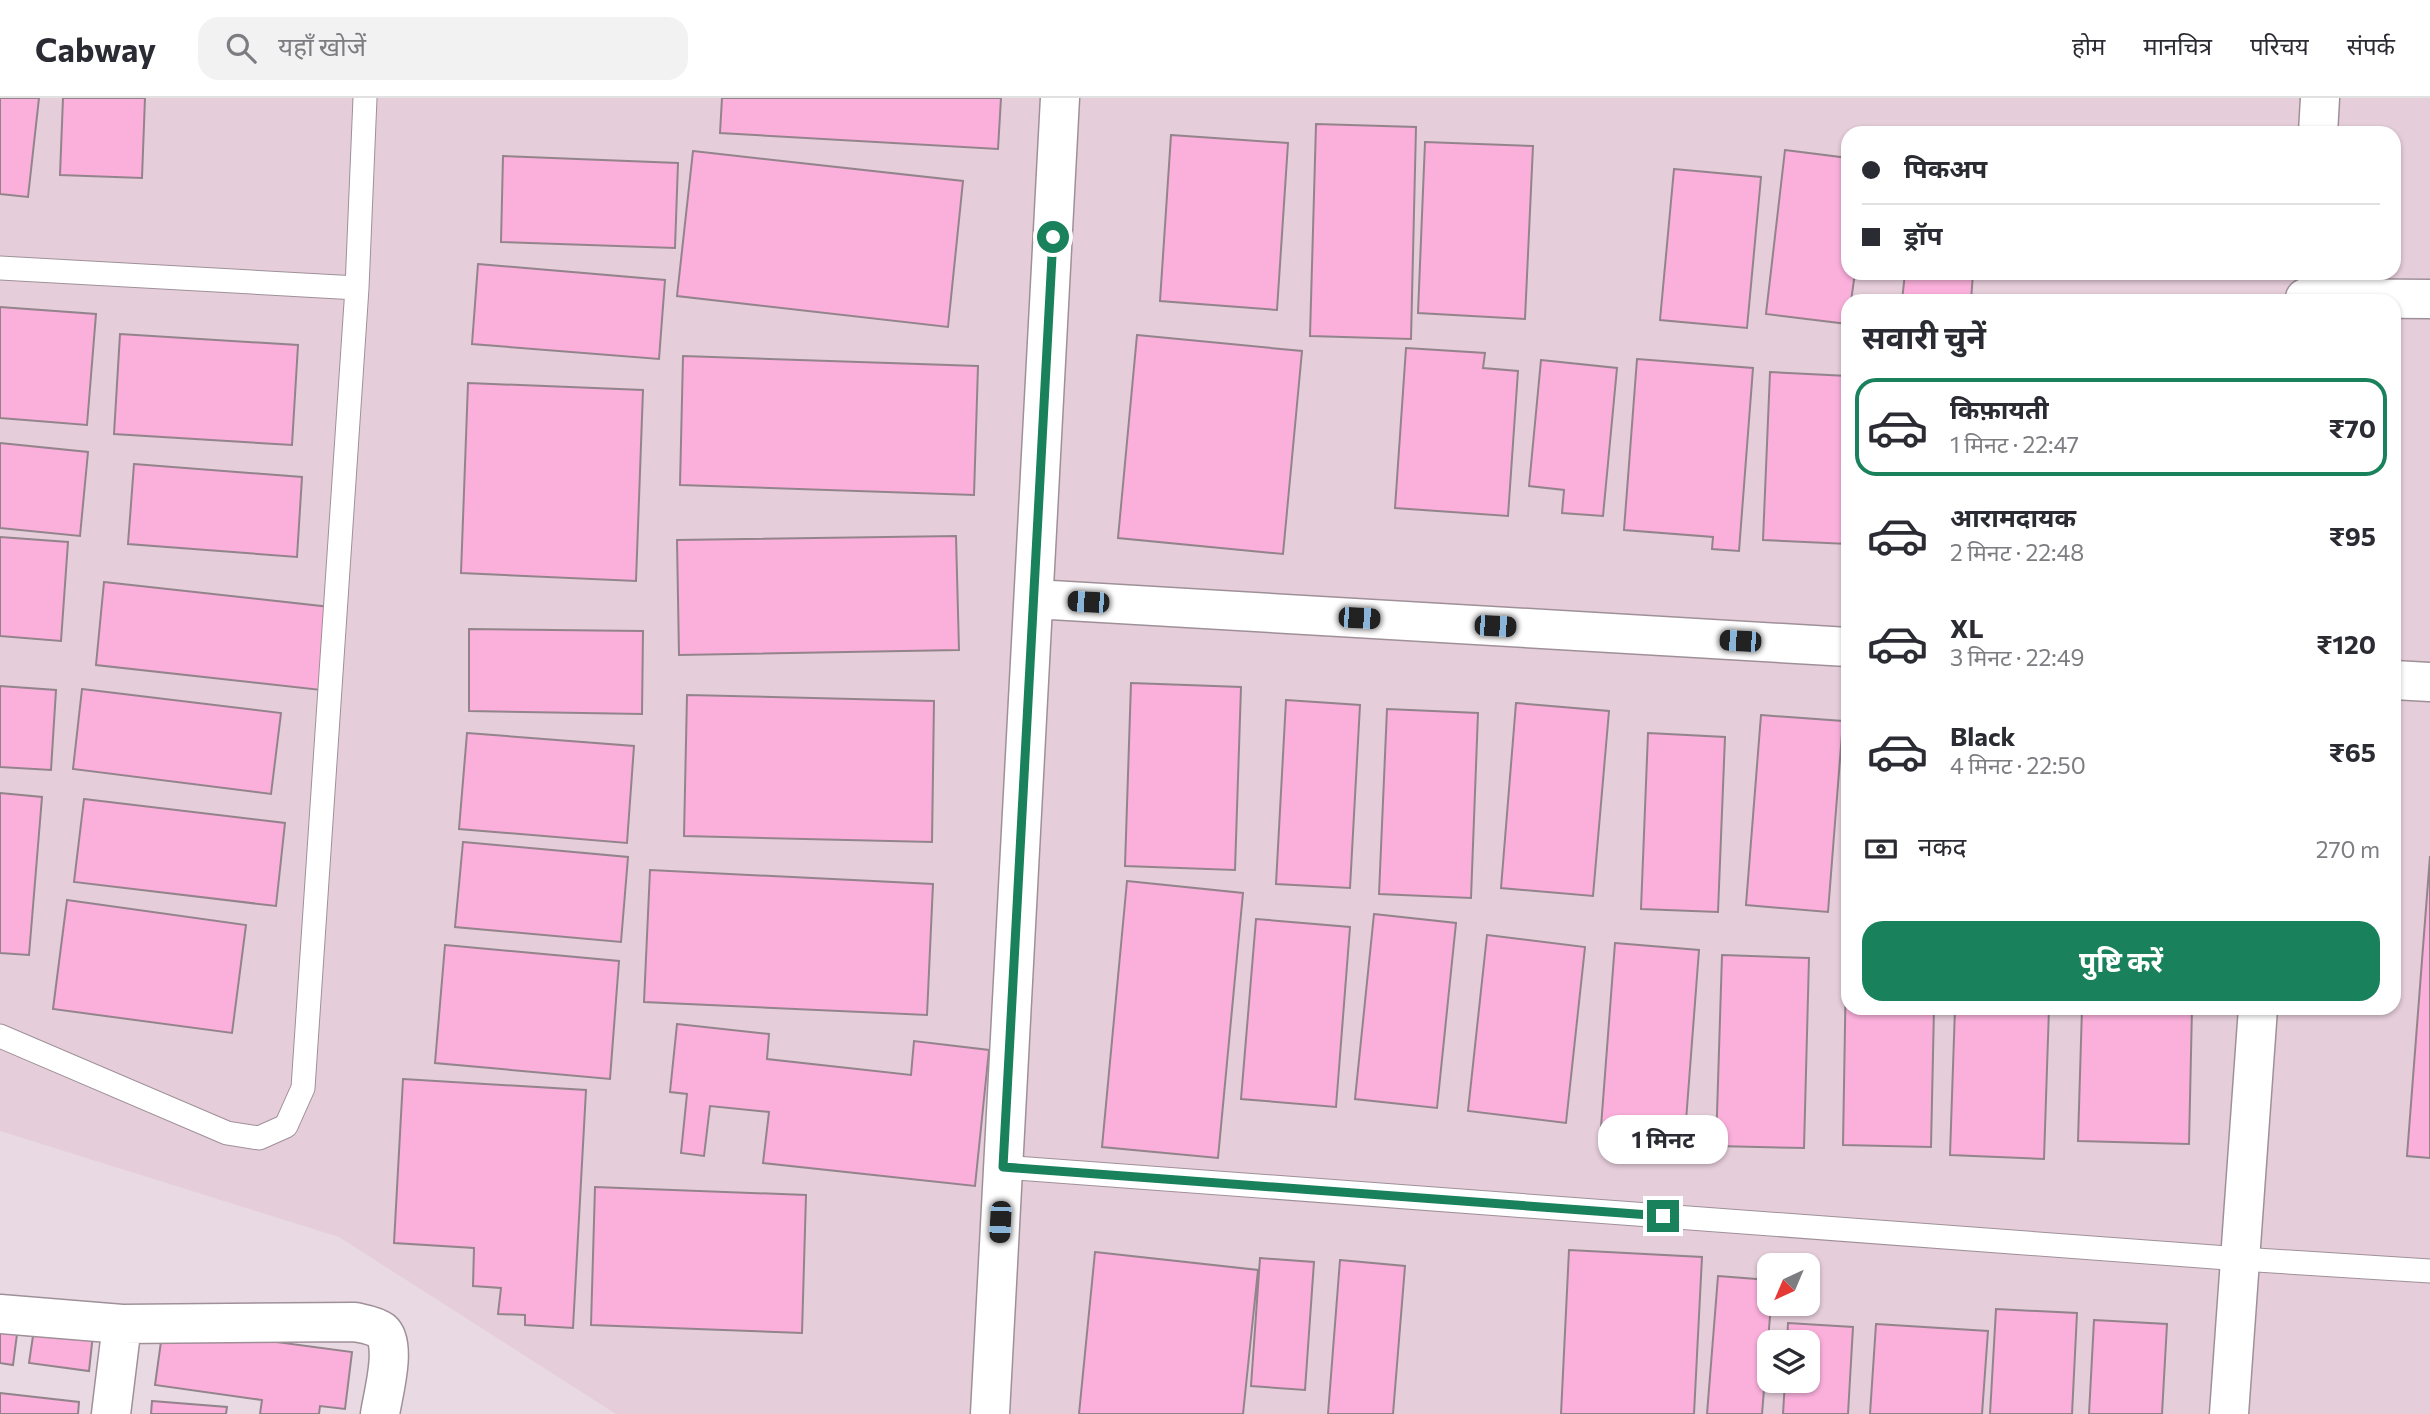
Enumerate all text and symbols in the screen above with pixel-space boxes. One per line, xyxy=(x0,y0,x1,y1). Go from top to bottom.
search box xyxy=(198,17,688,80)
text: Cabway xyxy=(35,28,156,69)
icon: search xyxy=(222,29,260,67)
text: यहाँ खोजें xyxy=(278,30,366,61)
text: होम xyxy=(2072,31,2105,60)
text: मानचित्र xyxy=(2143,31,2212,60)
text: परिचय xyxy=(2250,31,2309,60)
text: संपर्क xyxy=(2347,31,2395,60)
text: पिकअप xyxy=(1904,152,1987,183)
text: ड्रॉप xyxy=(1904,219,1942,250)
route start xyxy=(1037,221,1069,253)
text: सवारी चुनें xyxy=(1862,316,1986,356)
text: किफ़ायती xyxy=(1950,393,2049,424)
icon: car xyxy=(1866,396,1929,459)
text: ₹70 xyxy=(2329,412,2376,443)
text: 1 मिनट · 22:47 xyxy=(1950,430,2079,458)
text: आरामदायक xyxy=(1950,501,2076,532)
icon: car xyxy=(1866,504,1929,567)
text: ₹95 xyxy=(2329,520,2376,551)
text: 2 मिनट · 22:48 xyxy=(1950,538,2084,566)
car xyxy=(1067,590,1110,614)
car xyxy=(1338,606,1381,630)
icon: car xyxy=(1866,612,1929,675)
text: XL xyxy=(1950,612,1984,643)
car xyxy=(1474,614,1517,638)
text: ₹120 xyxy=(2316,628,2376,659)
car xyxy=(1719,629,1762,653)
text: 3 मिनट · 22:49 xyxy=(1950,643,2085,671)
icon: car xyxy=(1866,720,1929,783)
text: Black xyxy=(1950,720,2016,751)
text: ₹65 xyxy=(2329,736,2376,767)
text: 4 मिनट · 22:50 xyxy=(1950,751,2086,779)
icon: cash xyxy=(1862,830,1900,868)
text: नकद xyxy=(1918,830,1966,861)
text: 270 m xyxy=(2316,835,2380,863)
button: पुष्टि करें xyxy=(1862,921,2380,1001)
callout: 1 मिनट xyxy=(1598,1114,1728,1164)
text: 1 मिनट xyxy=(1631,1125,1695,1153)
car xyxy=(989,1200,1012,1244)
route end xyxy=(1647,1200,1679,1232)
north arrow xyxy=(1757,1253,1820,1316)
map controls xyxy=(1757,1253,1820,1393)
button: layers xyxy=(1757,1330,1820,1393)

